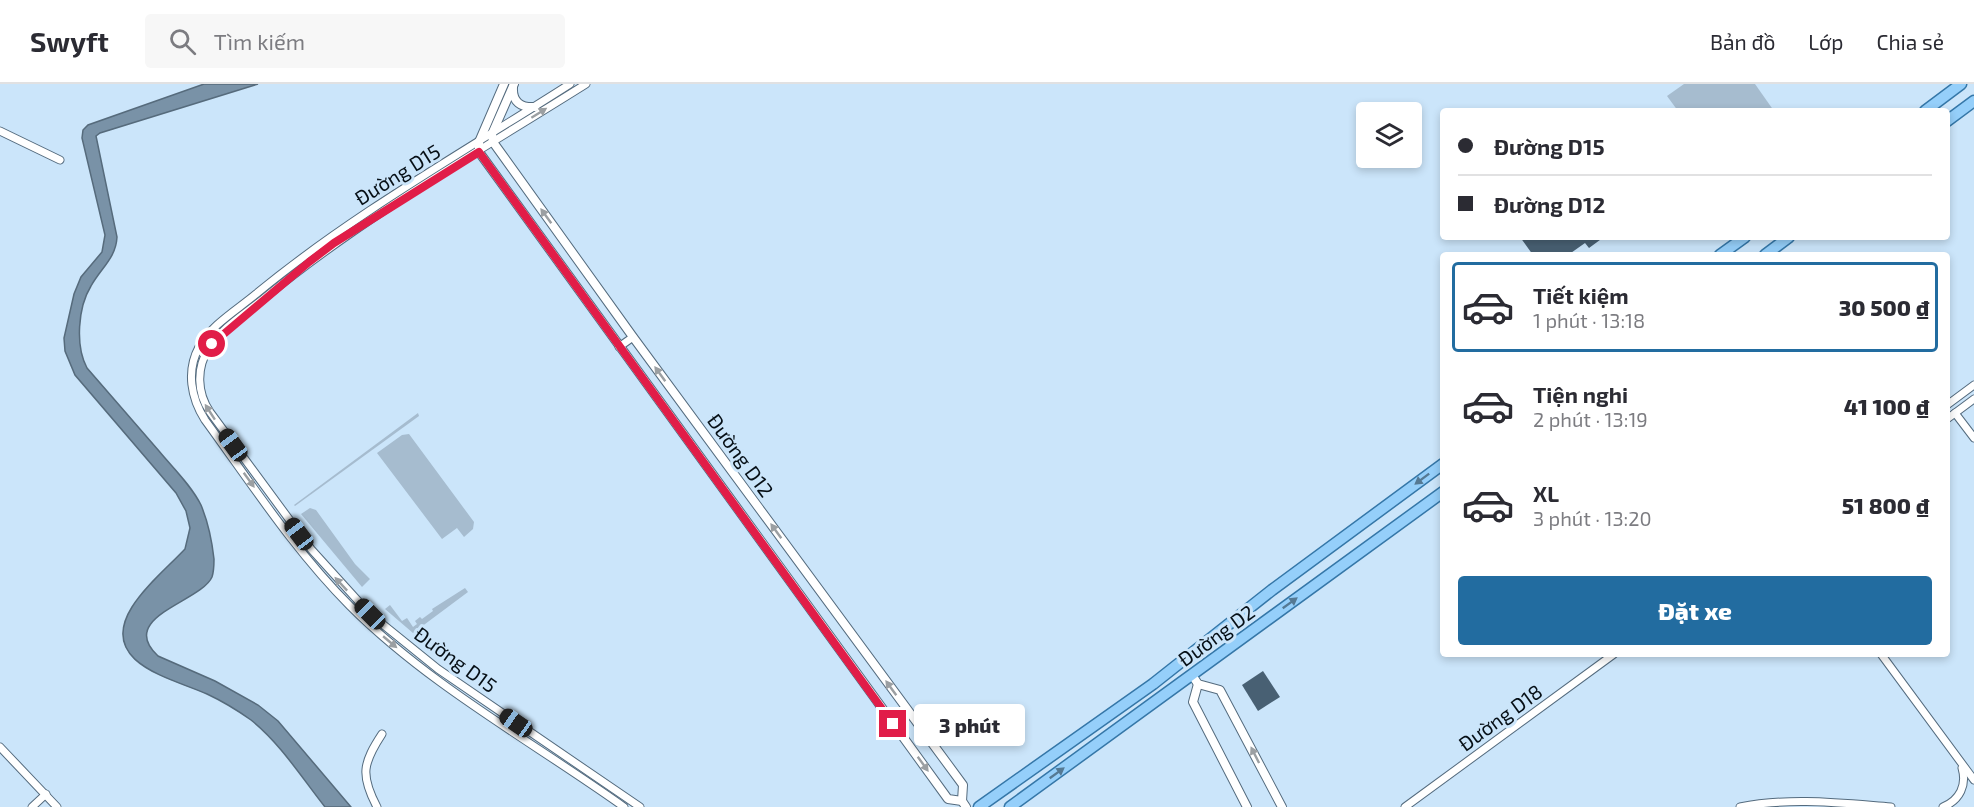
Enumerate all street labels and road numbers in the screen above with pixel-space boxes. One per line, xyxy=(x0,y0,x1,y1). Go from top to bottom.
street label: Đường D15 xyxy=(350,138,444,210)
street label: Đường D12 xyxy=(703,409,779,501)
street label: Đường D2 xyxy=(1173,599,1259,671)
street label: Đường D15 xyxy=(410,621,502,697)
street label: Đường D18 xyxy=(1453,679,1547,755)

